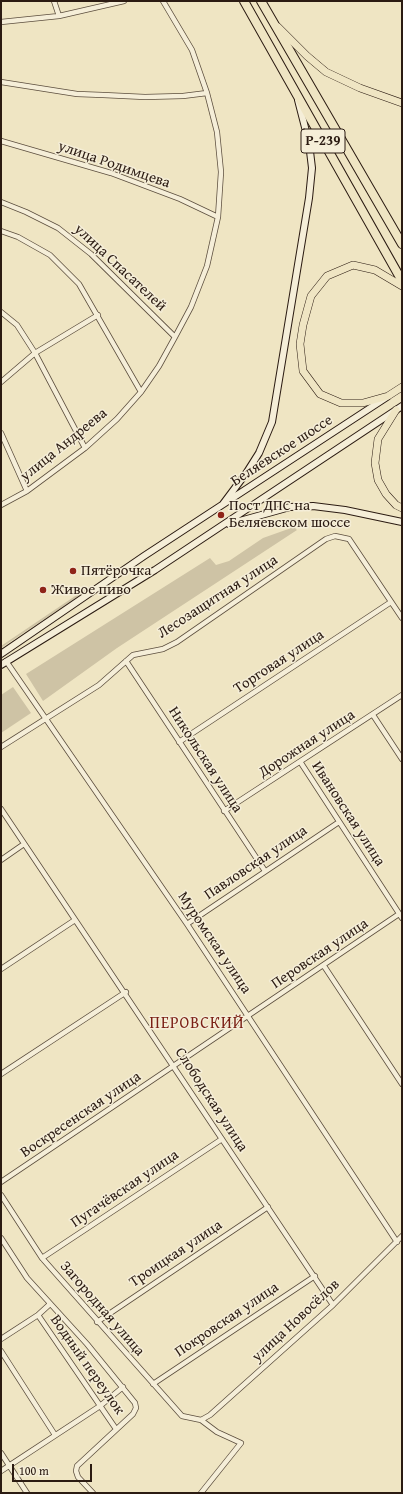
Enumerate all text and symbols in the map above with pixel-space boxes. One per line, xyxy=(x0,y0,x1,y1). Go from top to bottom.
road number: Р-239 xyxy=(301,129,345,153)
street label: улица Родимцева xyxy=(56,137,172,193)
street label: улица Спасателей xyxy=(70,221,170,315)
street label: улица Андреева xyxy=(17,405,111,485)
street label: Беляевское шоссе xyxy=(228,411,336,491)
place label: Пост ДПС на Беляевском шоссе xyxy=(229,497,350,532)
marker: Пост ДПС на Беляевском шоссе xyxy=(216,510,226,520)
street label: Лесозащитная улица xyxy=(155,551,281,643)
place label: Пятёрочка xyxy=(81,562,151,580)
marker: Пятёрочка xyxy=(68,566,78,576)
place label: Живое пиво xyxy=(51,581,131,599)
marker: Живое пиво xyxy=(38,585,48,595)
street label: Торговая улица xyxy=(230,626,328,698)
street label: Никольская улица xyxy=(164,704,246,816)
street label: Дорожная улица xyxy=(255,706,359,782)
street label: Ивановская улица xyxy=(307,758,389,870)
street label: Павловская улица xyxy=(201,822,311,904)
street label: Муромская улица xyxy=(173,889,255,997)
street label: Перовская улица xyxy=(268,915,372,993)
district label: ПЕРОВСКИЙ xyxy=(150,1014,244,1034)
street label: Слободская улица xyxy=(171,1045,251,1155)
street label: Воскресенская улица xyxy=(17,1068,145,1162)
street label: Пугачёвская улица xyxy=(68,1146,182,1232)
street label: Троицкая улица xyxy=(126,1216,226,1292)
street label: Загородная улица xyxy=(56,1258,148,1360)
street label: улица Новосёлов xyxy=(248,1276,344,1366)
street label: Покровская улица xyxy=(172,1279,282,1361)
street label: Водный переулок xyxy=(46,1312,128,1418)
scale bar xyxy=(14,1456,94,1482)
text: 100 m xyxy=(19,1462,49,1479)

